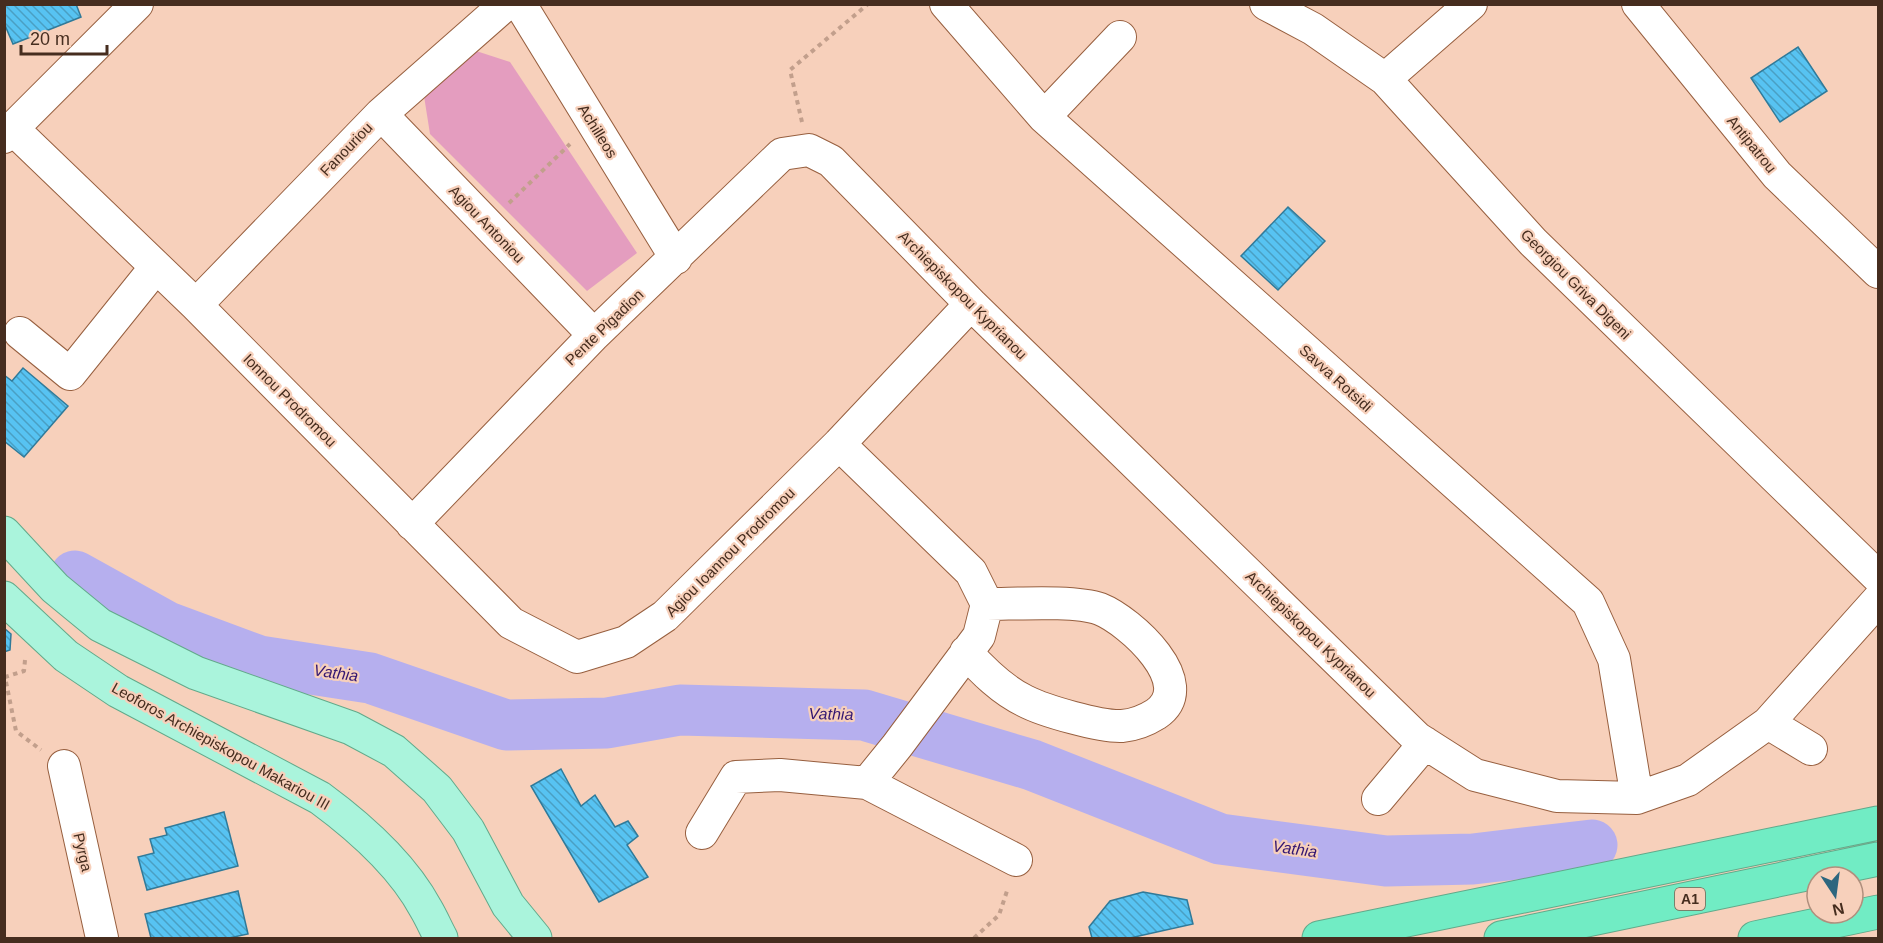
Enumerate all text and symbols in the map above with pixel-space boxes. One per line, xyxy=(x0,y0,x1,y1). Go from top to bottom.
scale bar xyxy=(21,18,106,56)
text: 20 m xyxy=(30,29,70,49)
street label: Achilleos xyxy=(575,101,621,161)
street label: Antipatrou xyxy=(1724,112,1780,176)
street label: Fanouriou xyxy=(316,119,376,179)
street label: Agiou Antoniou xyxy=(446,182,528,266)
street label: Georgiou Griva Digeni xyxy=(1518,226,1634,342)
street label: Archiepiskopou Kyprianou xyxy=(895,227,1031,363)
street label: Pente Pigadion xyxy=(561,286,647,368)
street label: Savva Rotsidi xyxy=(1296,341,1376,415)
street label: Ionnou Prodromou xyxy=(240,350,340,450)
street label: Agiou Ioannou Prodromou xyxy=(662,484,798,620)
street label: Archiepiskopou Kyprianou xyxy=(1242,567,1380,701)
water label: Vathia xyxy=(313,661,359,685)
street label: Leoforos Archiepiskopou Makariou III xyxy=(109,679,333,813)
water label: Vathia xyxy=(808,705,854,723)
street label: Pyrga xyxy=(70,831,96,874)
water label: Vathia xyxy=(1272,837,1318,861)
north arrow xyxy=(1805,865,1865,925)
road number: A1 xyxy=(1675,888,1705,910)
text: N xyxy=(1831,900,1846,919)

